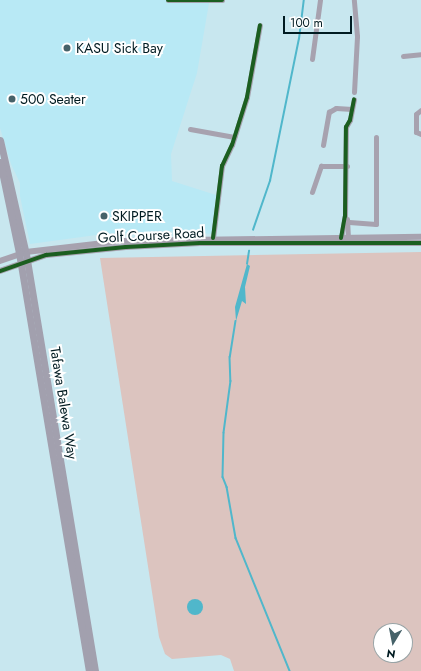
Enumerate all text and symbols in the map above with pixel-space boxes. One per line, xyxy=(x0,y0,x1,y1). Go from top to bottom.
scale bar xyxy=(285,8,354,34)
text: 100 m xyxy=(290,14,323,32)
place label: KASU Sick Bay xyxy=(76,40,163,56)
marker: KASU Sick Bay xyxy=(61,42,73,54)
place label: 500 Seater xyxy=(20,91,86,107)
marker: 500 Seater xyxy=(7,94,17,104)
place label: SKIPPER xyxy=(112,208,162,224)
marker: SKIPPER xyxy=(99,211,109,221)
street label: Golf Course Road xyxy=(97,224,205,246)
street label: Tafawa Balewa Way xyxy=(47,346,81,460)
north arrow xyxy=(373,623,413,663)
text: N xyxy=(385,645,397,662)

